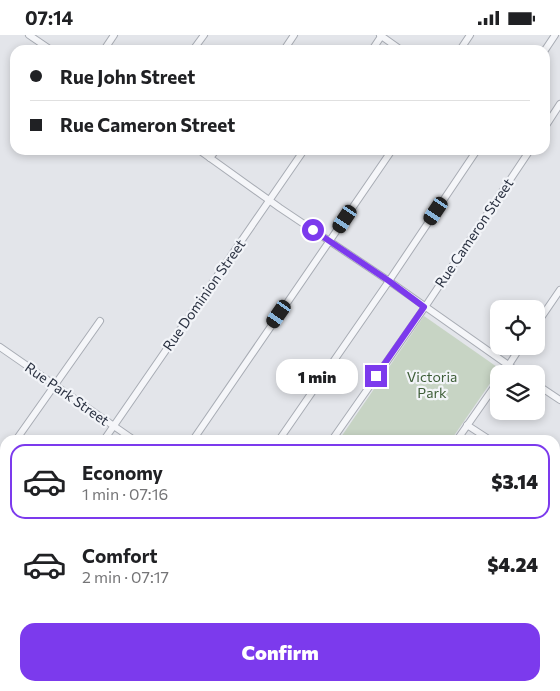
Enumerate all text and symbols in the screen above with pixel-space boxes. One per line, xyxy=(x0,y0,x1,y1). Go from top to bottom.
text: 07:14 xyxy=(25,6,73,29)
text: Rue John Street xyxy=(60,65,195,88)
text: Rue Cameron Street xyxy=(60,113,235,136)
street label: Rue Cameron Street xyxy=(431,175,516,290)
car xyxy=(421,194,450,228)
car xyxy=(330,202,359,236)
route start xyxy=(302,219,324,241)
street label: Rue Dominion Street xyxy=(159,236,249,354)
car xyxy=(264,297,293,331)
map controls xyxy=(490,300,545,420)
button: locate xyxy=(490,300,545,355)
street label: Rue Park Street xyxy=(22,358,113,429)
callout: 1 min xyxy=(276,359,358,393)
route end xyxy=(365,365,387,387)
button: layers xyxy=(490,365,545,420)
text: 1 min xyxy=(298,367,336,386)
park label: Victoria Park xyxy=(407,368,457,401)
icon: car xyxy=(22,459,67,504)
text: Economy xyxy=(82,461,163,484)
text: $3.14 xyxy=(491,470,538,493)
text: 1 min · 07:16 xyxy=(82,484,168,503)
icon: car xyxy=(22,542,67,587)
text: Comfort xyxy=(82,544,158,567)
text: $4.24 xyxy=(487,553,538,576)
text: 2 min · 07:17 xyxy=(82,567,169,586)
button: Confirm xyxy=(20,623,540,681)

